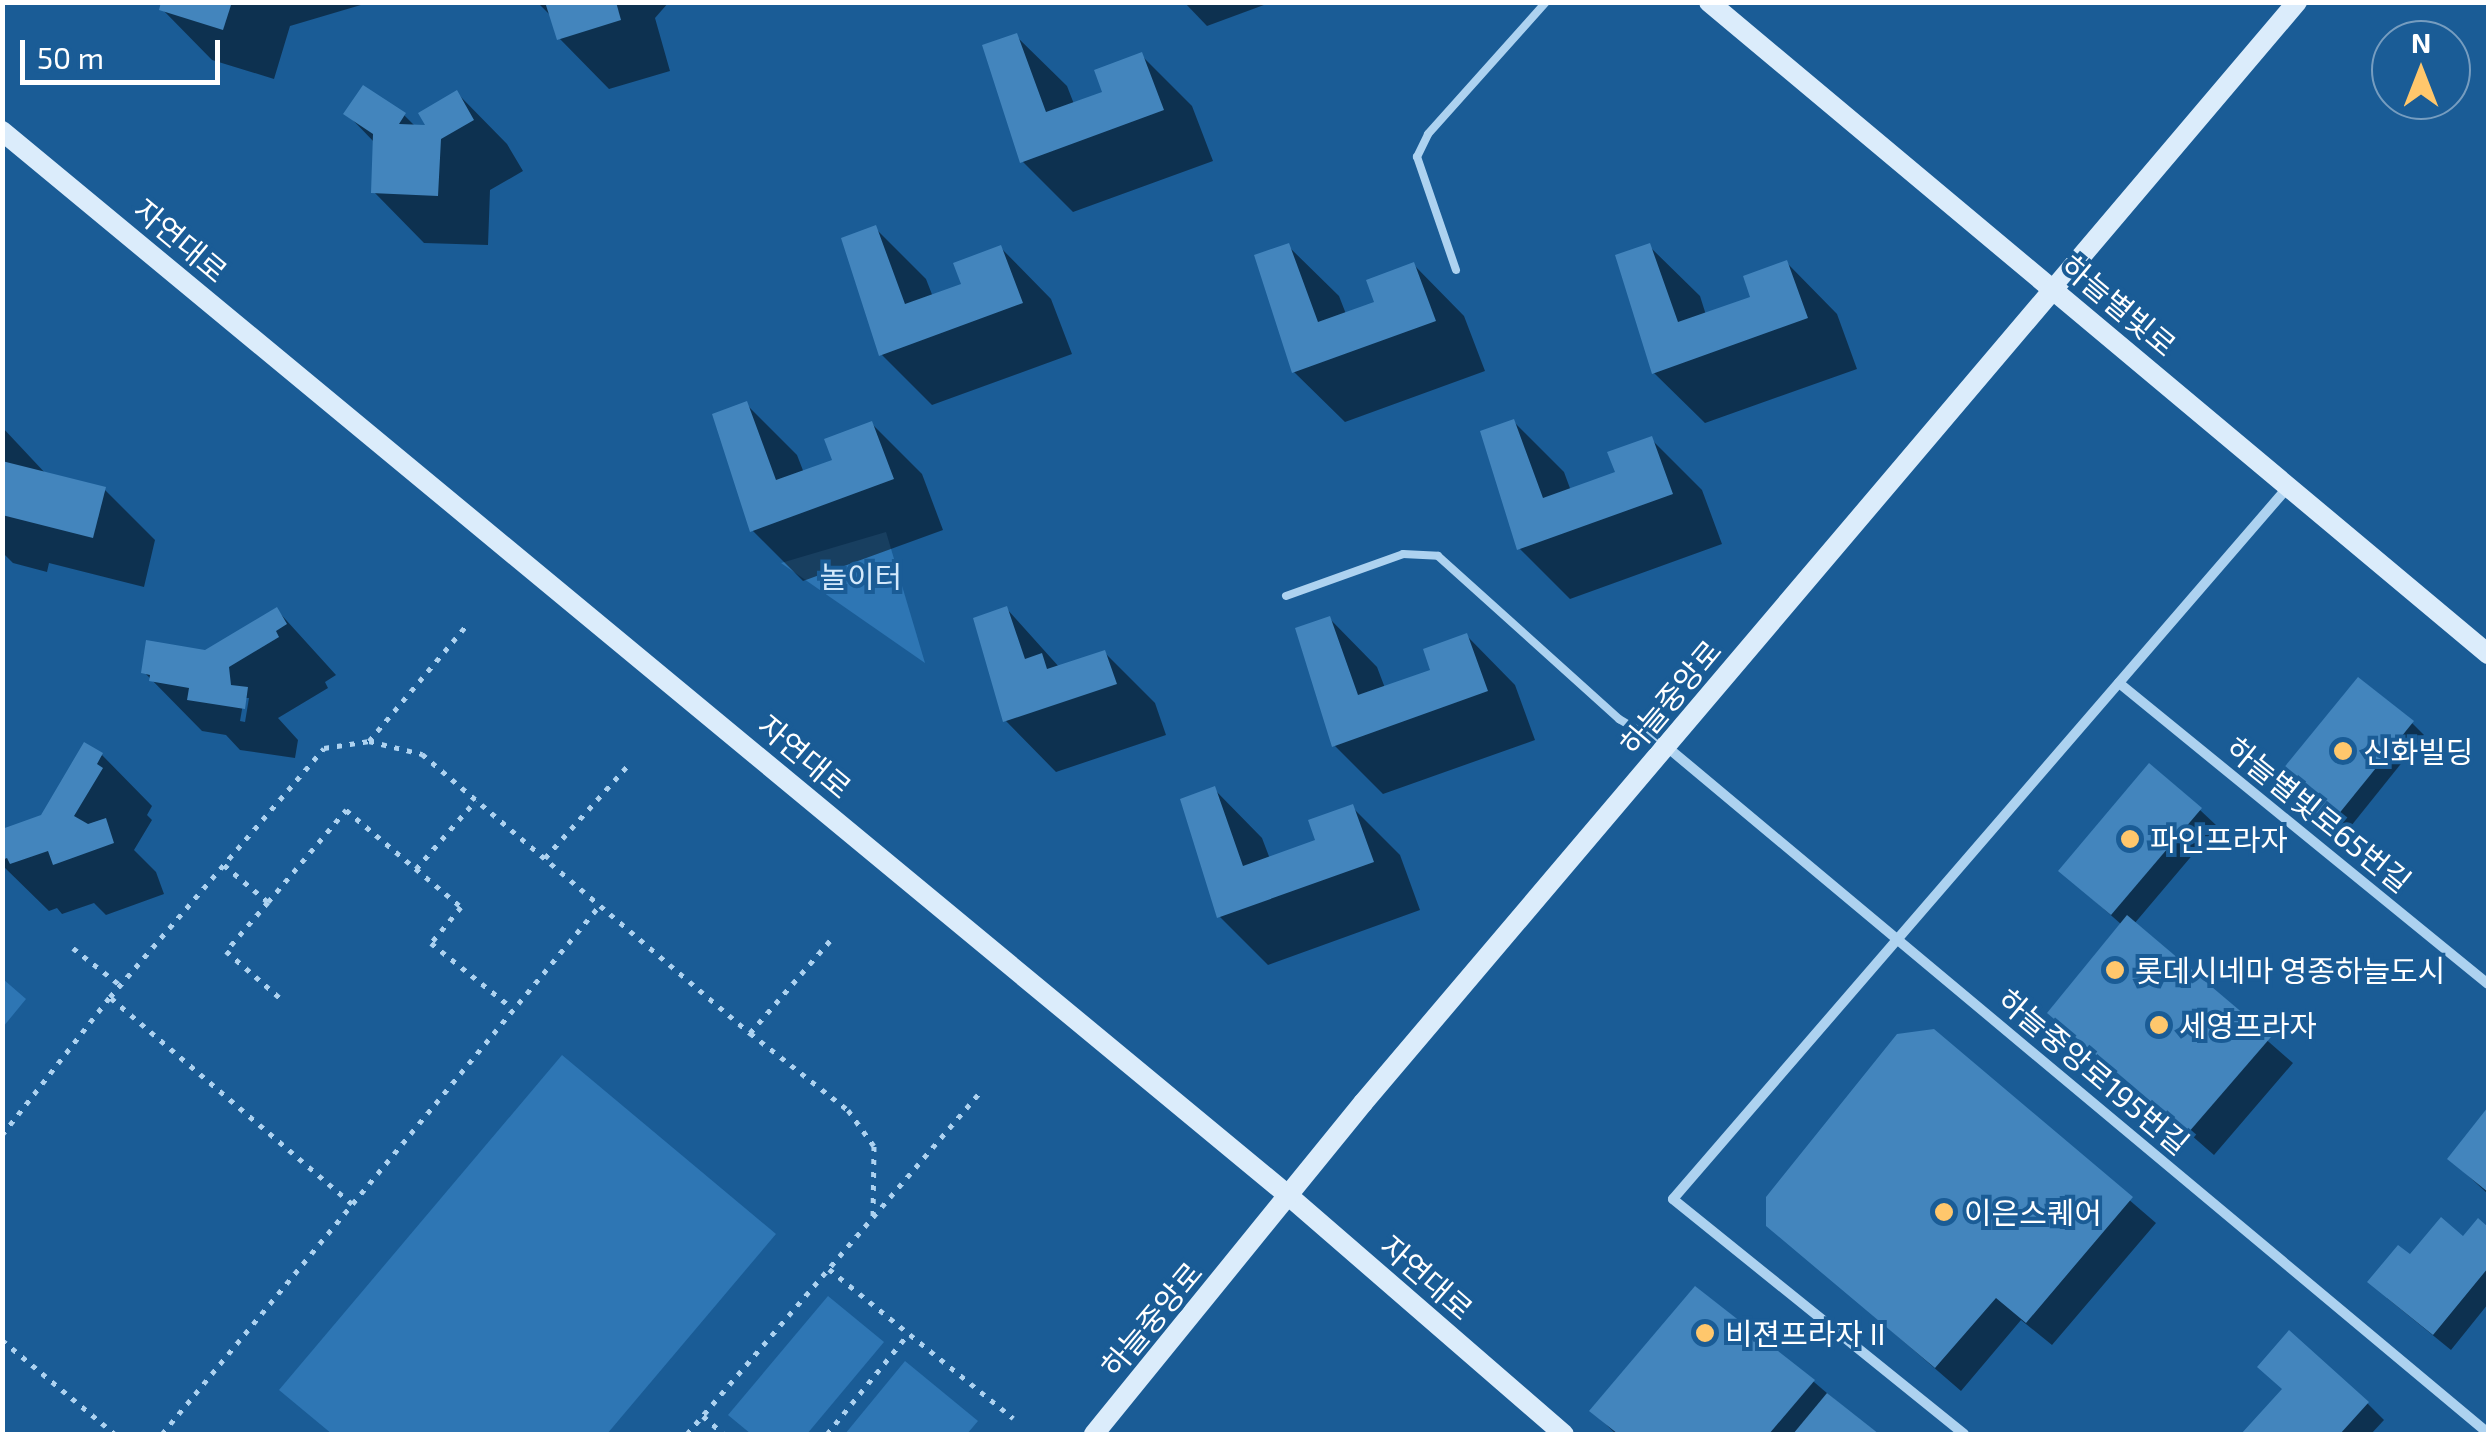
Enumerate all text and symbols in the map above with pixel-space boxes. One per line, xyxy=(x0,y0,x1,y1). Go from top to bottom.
scale bar xyxy=(25,20,225,82)
north arrow xyxy=(2371,20,2471,120)
text: N xyxy=(2411,25,2431,59)
text: 50 m xyxy=(37,39,104,75)
street label: 자연대로 xyxy=(127,191,235,289)
street label: 하늘별빛로 xyxy=(2055,247,2183,363)
park label: 놀이터 xyxy=(820,558,902,594)
street label: 하늘중앙로 xyxy=(1612,633,1728,761)
street label: 자연대로 xyxy=(751,707,859,805)
street label: 하늘별빛로65번길 xyxy=(2220,729,2418,899)
place label: 신화빌딩 xyxy=(2363,733,2473,769)
marker: 신화빌딩 xyxy=(2332,740,2354,762)
place label: 파인프라자 xyxy=(2150,821,2288,857)
marker: 파인프라자 xyxy=(2119,828,2141,850)
place label: 롯데시네마 영종하늘도시 xyxy=(2135,952,2445,988)
marker: 롯데시네마 영종하늘도시 xyxy=(2104,959,2126,981)
street label: 하늘중앙로195번길 xyxy=(1991,981,2197,1161)
place label: 세영프라자 xyxy=(2179,1007,2317,1043)
marker: 세영프라자 xyxy=(2148,1014,2170,1036)
place label: 이은스퀘어 xyxy=(1964,1194,2102,1230)
marker: 이은스퀘어 xyxy=(1933,1201,1955,1223)
street label: 자연대로 xyxy=(1374,1227,1480,1327)
street label: 하늘중앙로 xyxy=(1093,1255,1209,1383)
place label: 비젼프라자 II xyxy=(1725,1315,1885,1351)
marker: 비젼프라자 II xyxy=(1694,1322,1716,1344)

